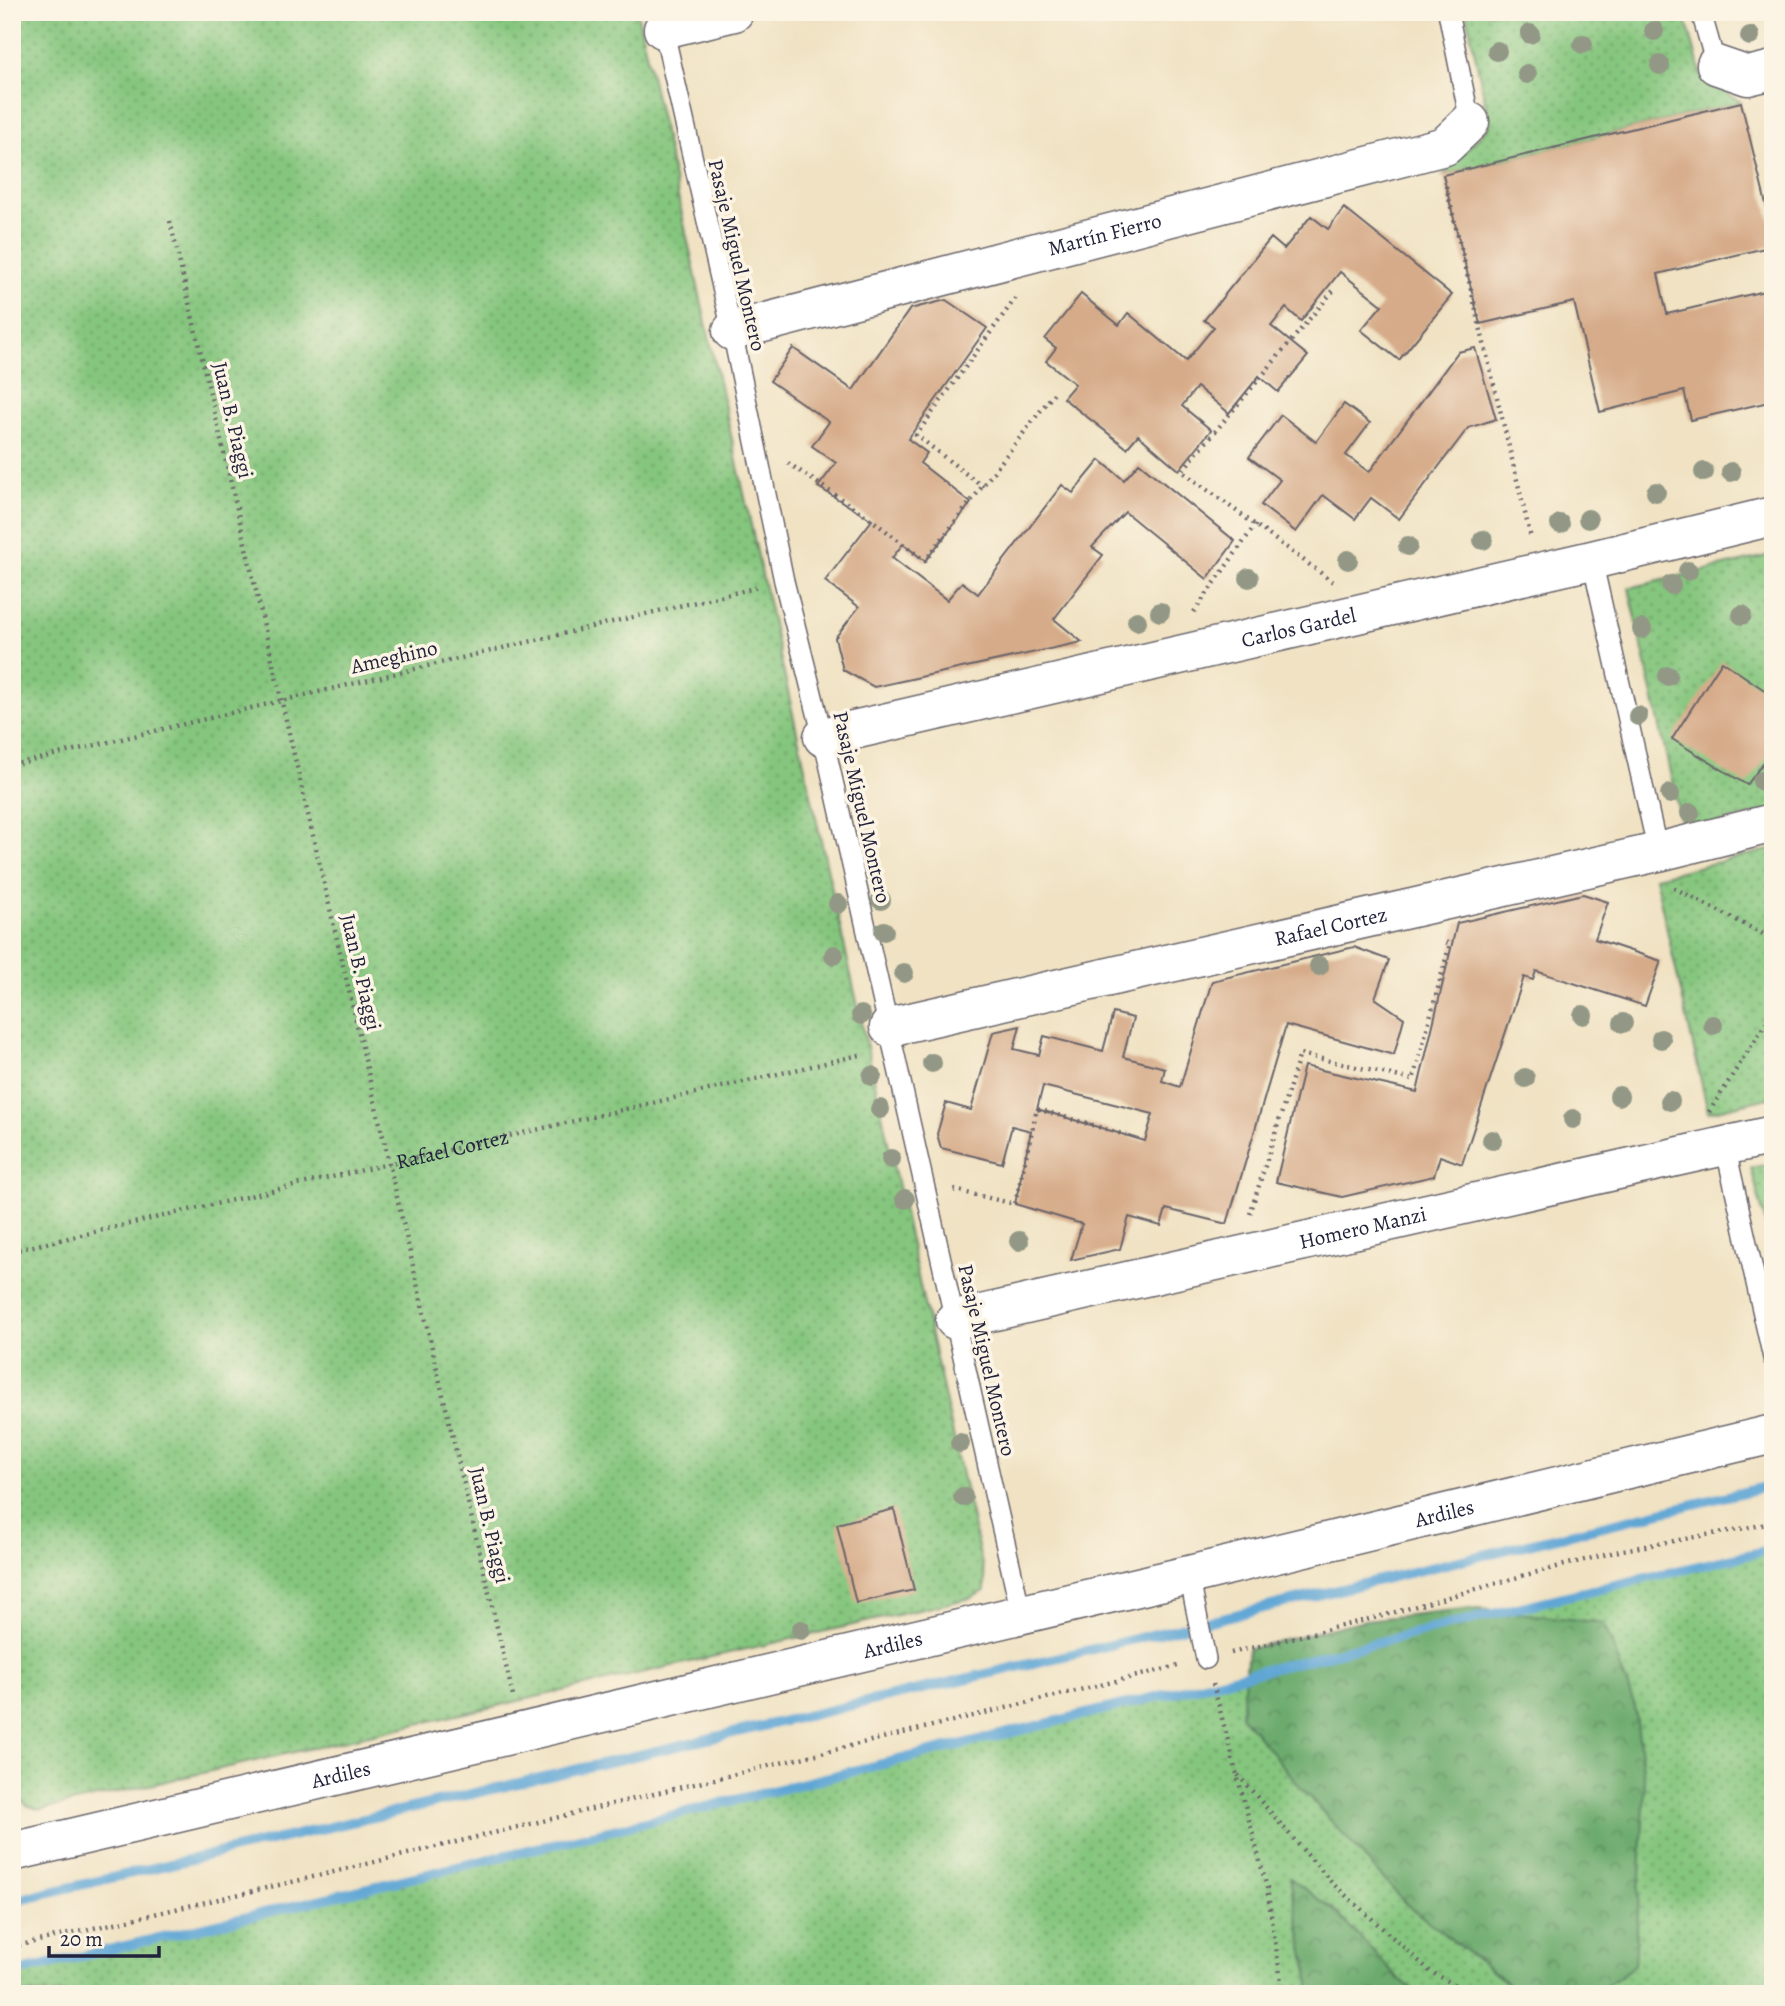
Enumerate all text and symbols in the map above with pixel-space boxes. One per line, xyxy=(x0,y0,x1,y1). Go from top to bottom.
street label: Pasaje Miguel Montero xyxy=(701,156,773,354)
street label: Martín Fierro xyxy=(1045,206,1164,262)
street label: Juan B. Piaggi xyxy=(206,359,260,481)
street label: Carlos Gardel xyxy=(1239,601,1358,654)
street label: Ameghino xyxy=(347,633,440,681)
street label: Pasaje Miguel Montero xyxy=(826,708,898,906)
street label: Rafael Cortez xyxy=(1272,900,1390,953)
street label: Juan B. Piaggi xyxy=(334,911,388,1033)
street label: Rafael Cortez xyxy=(393,1123,511,1176)
street label: Homero Manzi xyxy=(1296,1200,1429,1256)
street label: Pasaje Miguel Montero xyxy=(951,1261,1023,1459)
street label: Juan B. Piaggi xyxy=(463,1464,517,1586)
street label: Ardiles xyxy=(1411,1493,1477,1534)
street label: Ardiles xyxy=(860,1624,925,1665)
street label: Ardiles xyxy=(308,1754,373,1795)
scale bar xyxy=(49,1915,159,1959)
text: 20 m xyxy=(60,1925,103,1953)

